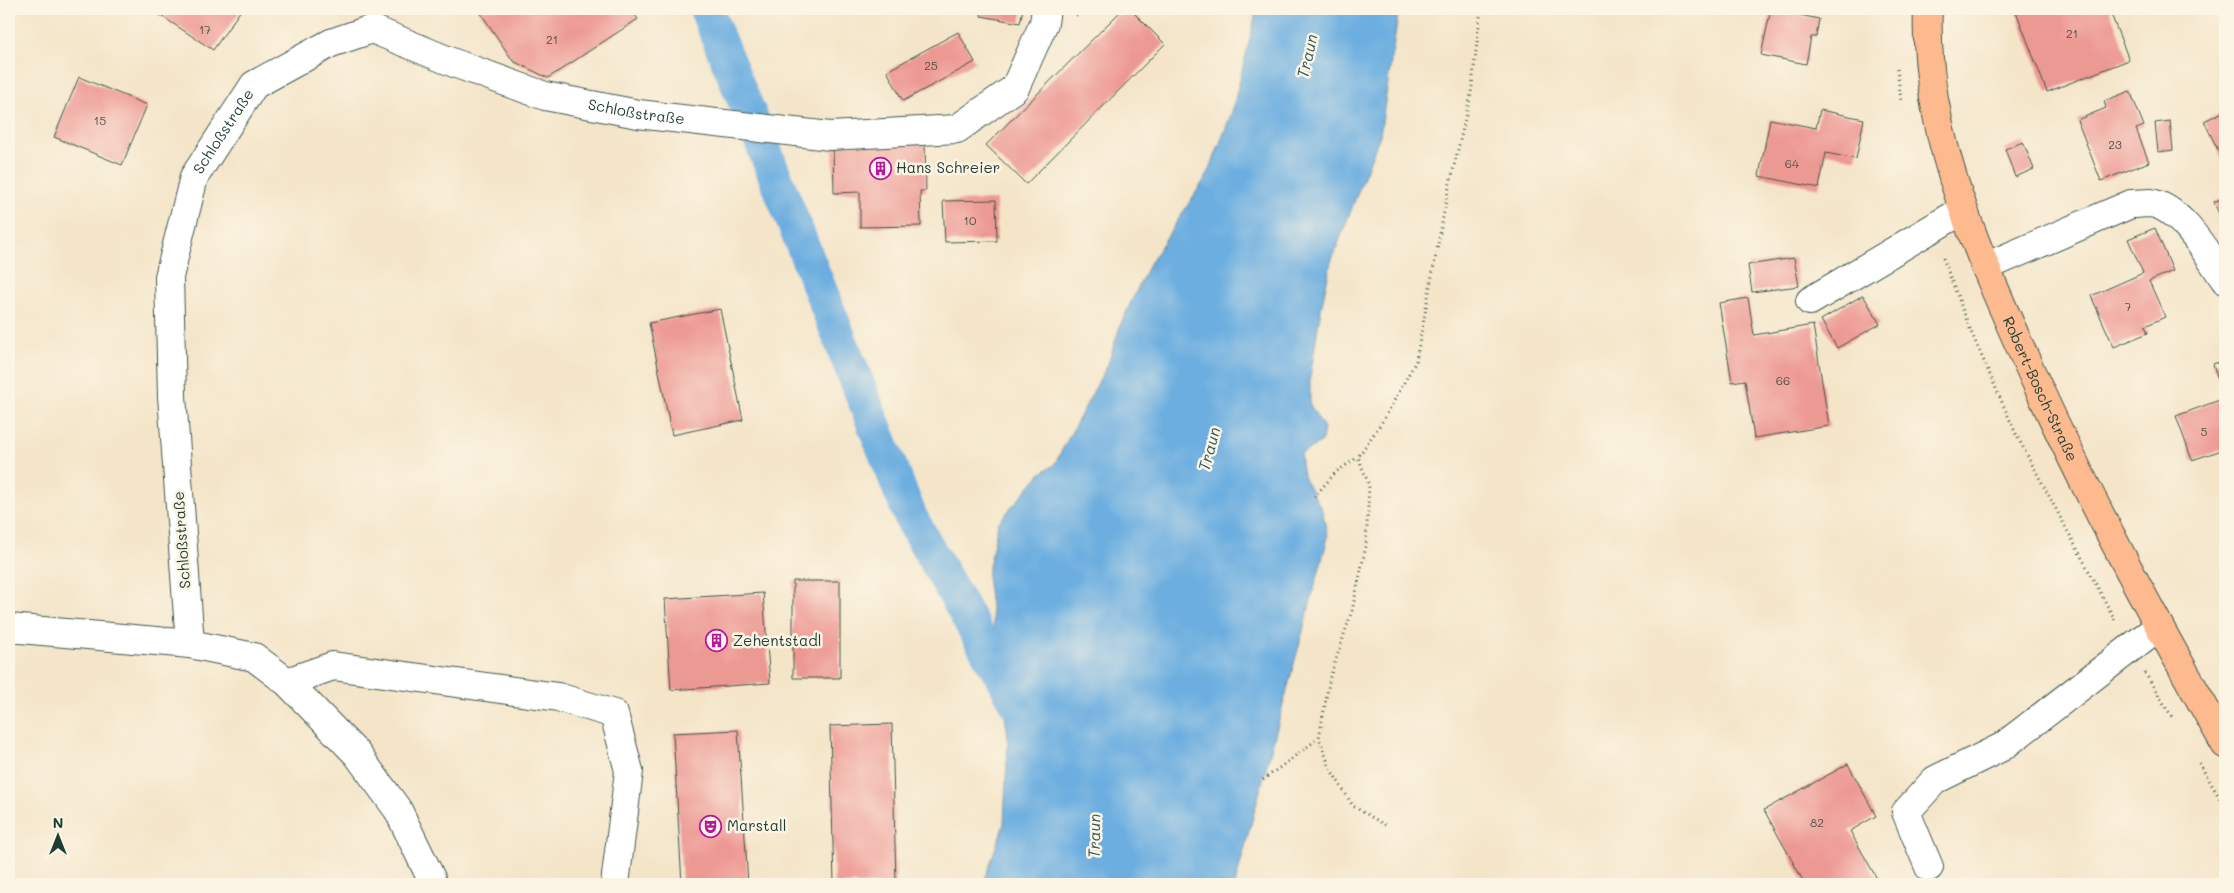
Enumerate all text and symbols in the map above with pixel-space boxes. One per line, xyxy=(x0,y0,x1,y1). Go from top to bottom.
house number: 17 xyxy=(199,21,211,37)
house number: 21 xyxy=(2066,25,2078,41)
house number: 21 xyxy=(546,31,558,47)
water label: Traun xyxy=(1291,32,1322,80)
house number: 25 xyxy=(924,57,938,73)
street label: Schloßstraße xyxy=(188,85,258,177)
street label: Schloßstraße xyxy=(587,94,686,128)
house number: 15 xyxy=(94,112,106,128)
house number: 23 xyxy=(2108,136,2122,152)
house number: 64 xyxy=(1785,155,1799,171)
building icon: Hans Schreier xyxy=(868,156,892,180)
place label: Hans Schreier xyxy=(896,157,1000,177)
house number: 10 xyxy=(964,212,977,228)
house number: 7 xyxy=(2125,298,2132,314)
street label: Robert-Bosch-Straße xyxy=(1999,313,2083,464)
house number: 66 xyxy=(1776,372,1790,388)
house number: 5 xyxy=(2201,423,2208,439)
water label: Traun xyxy=(1193,425,1224,473)
street label: Schloßstraße xyxy=(168,491,194,589)
building icon: Zehentstadl xyxy=(705,629,729,653)
place label: Zehentstadl xyxy=(733,630,822,650)
north arrow xyxy=(32,810,82,860)
text: N xyxy=(53,813,63,832)
water label: Traun xyxy=(1083,813,1104,858)
theatre icon: Marstall xyxy=(699,814,723,838)
house number: 82 xyxy=(1810,814,1824,830)
place label: Marstall xyxy=(727,815,787,835)

